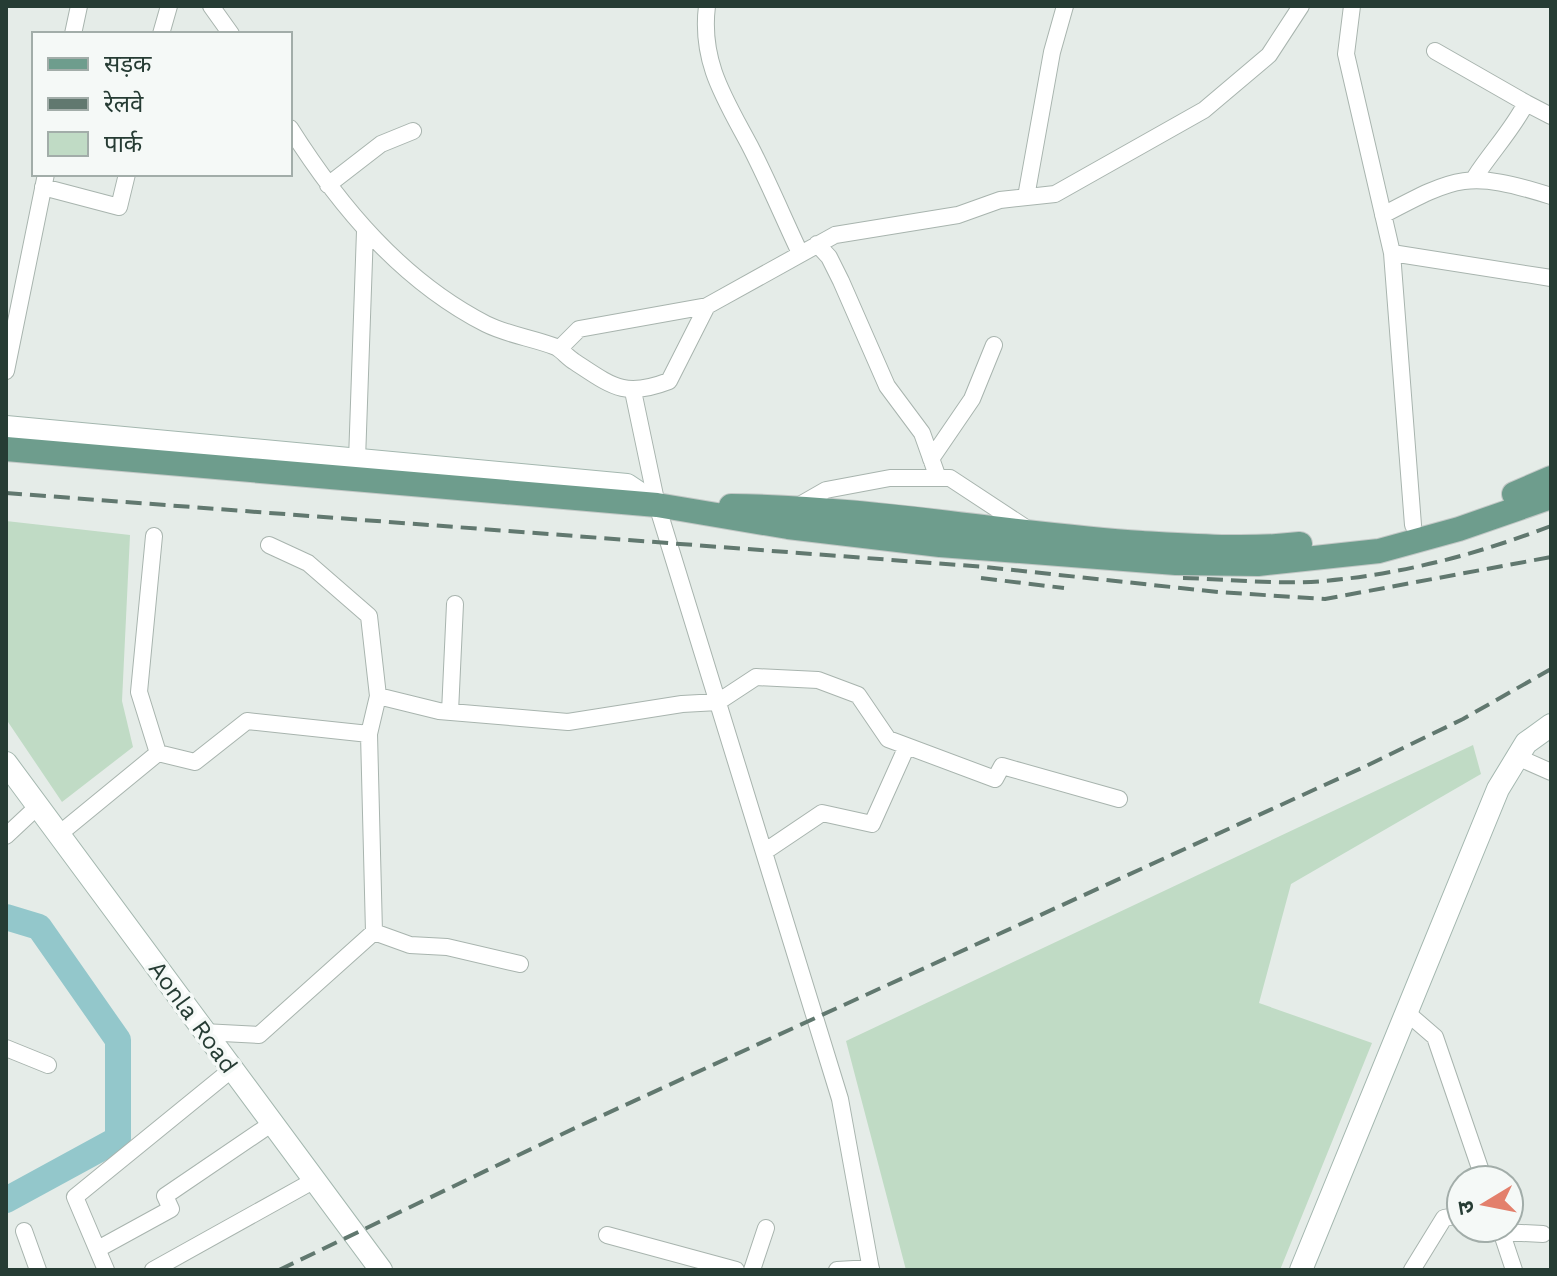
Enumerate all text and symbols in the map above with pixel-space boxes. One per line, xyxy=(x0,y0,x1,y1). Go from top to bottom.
legend xyxy=(32,32,292,176)
text: सड़क xyxy=(104,50,152,78)
text: रेलवे xyxy=(103,90,144,118)
text: पार्क xyxy=(104,130,143,158)
street label: Aonla Road xyxy=(143,955,243,1079)
north arrow xyxy=(1445,1164,1525,1244)
text: उ xyxy=(1452,1198,1479,1216)

